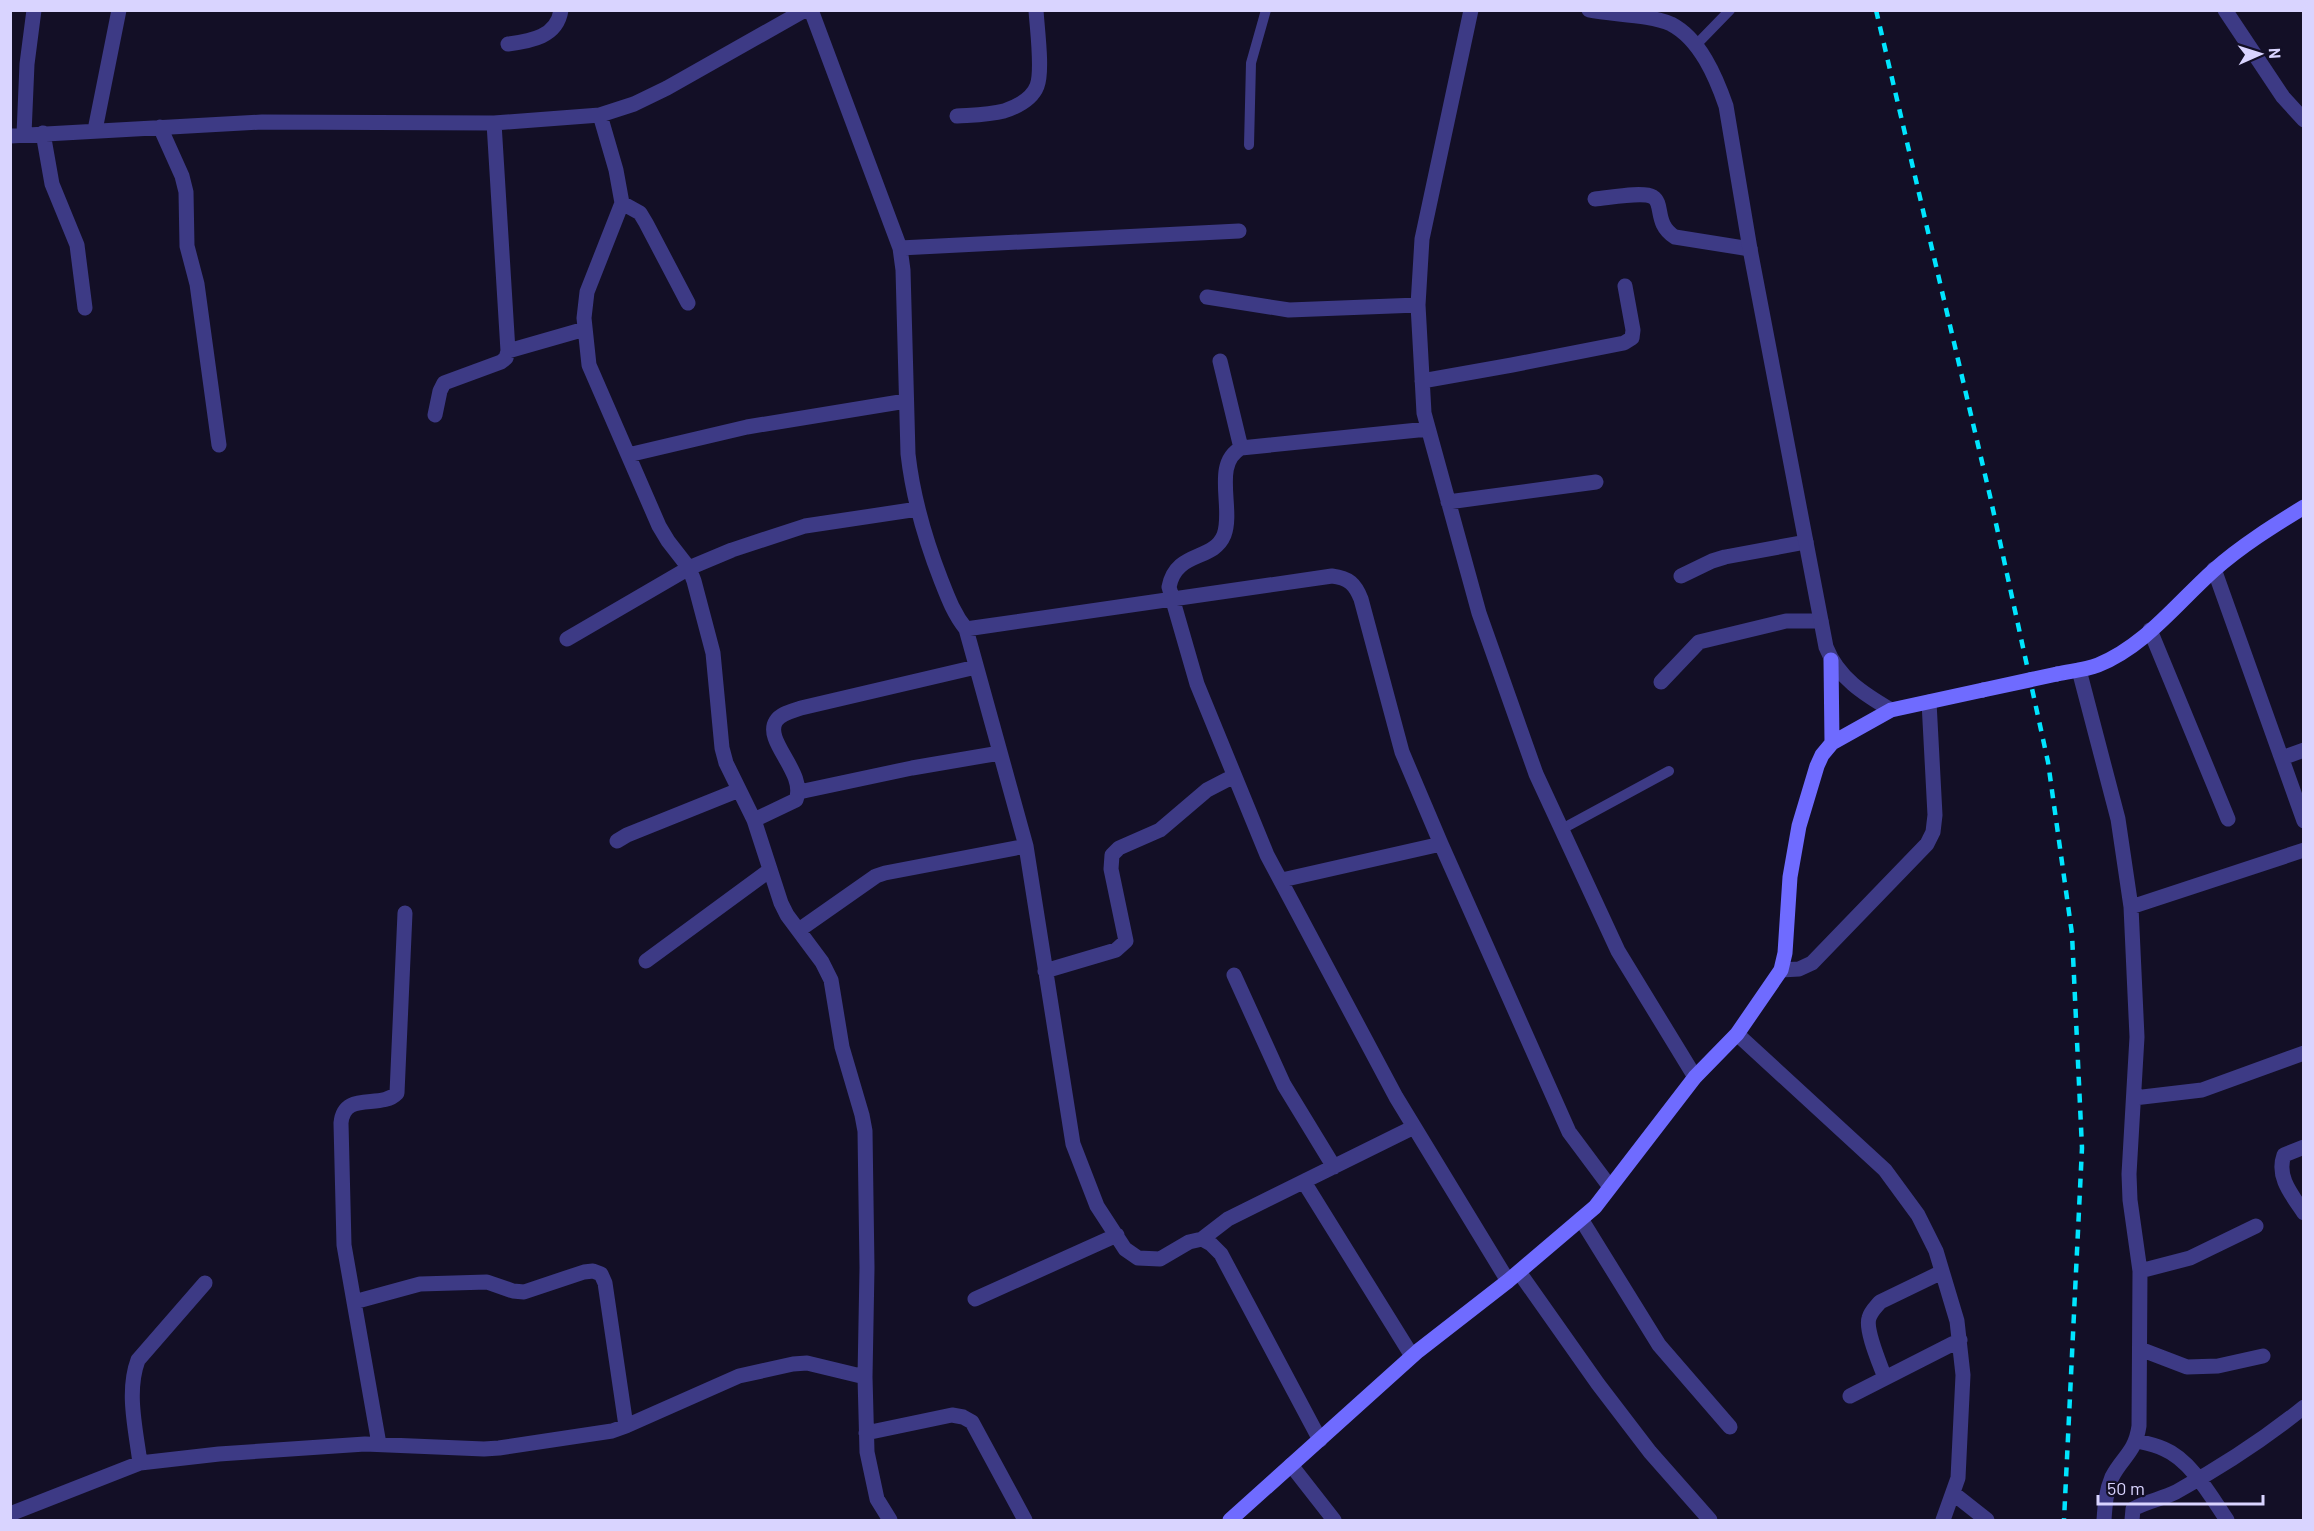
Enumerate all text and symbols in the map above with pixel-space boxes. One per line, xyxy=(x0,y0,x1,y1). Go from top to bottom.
north arrow xyxy=(2230,24,2290,84)
text: N xyxy=(2266,47,2285,59)
scale bar xyxy=(2098,1468,2263,1506)
text: 50 m xyxy=(2107,1477,2145,1499)

